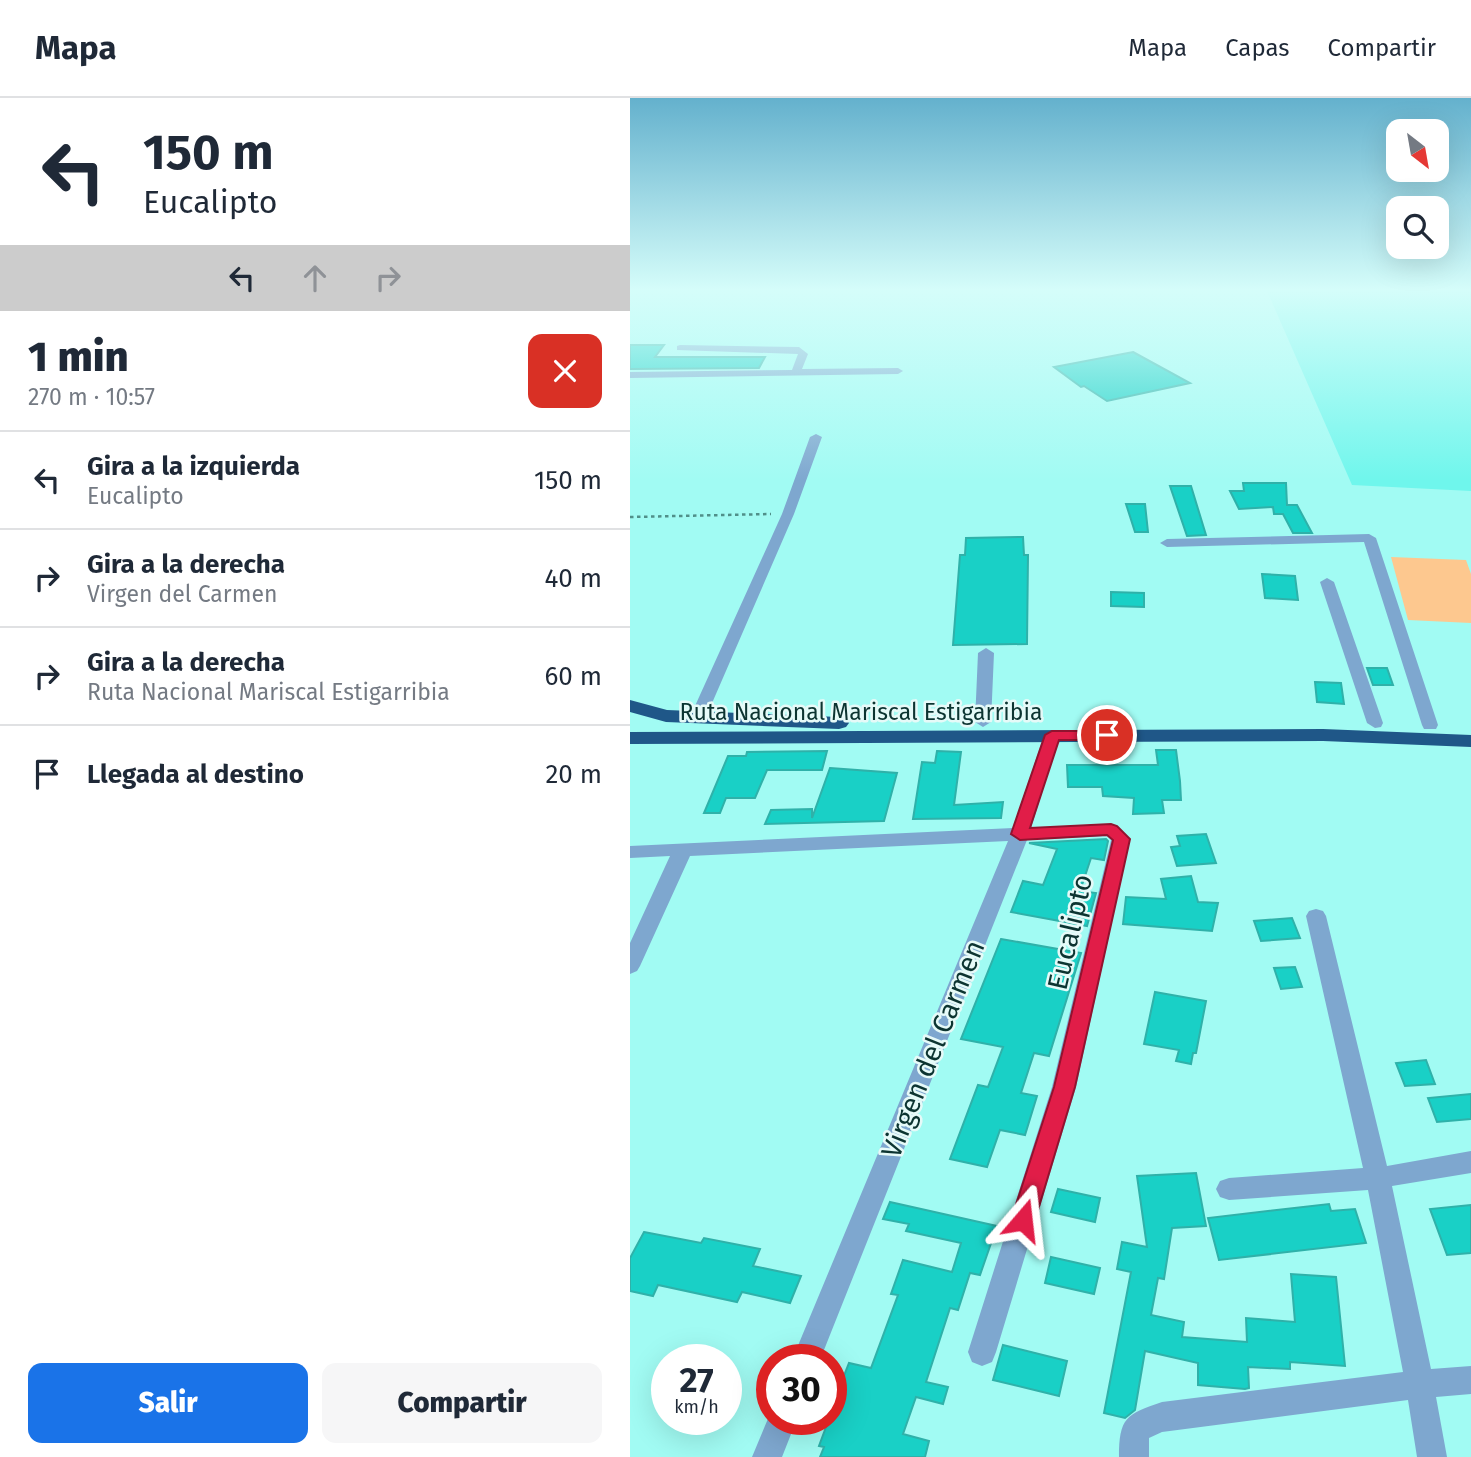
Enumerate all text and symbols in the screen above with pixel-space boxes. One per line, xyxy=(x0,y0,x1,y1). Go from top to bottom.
text: Mapa xyxy=(35,28,116,68)
text: Mapa xyxy=(1128,34,1187,62)
text: Capas xyxy=(1225,34,1289,62)
text: Compartir xyxy=(1327,34,1436,62)
north arrow xyxy=(1386,119,1449,182)
map controls xyxy=(1386,119,1449,259)
text: 150 m xyxy=(143,123,274,182)
icon: left xyxy=(28,126,119,217)
text: Eucalipto xyxy=(143,183,278,221)
button: search xyxy=(1386,196,1449,259)
icon: left xyxy=(223,259,261,297)
icon: ahead xyxy=(296,259,334,297)
icon: right xyxy=(369,259,407,297)
text: 1 min xyxy=(28,332,129,382)
button: close xyxy=(528,334,602,408)
text: 270 m · 10:57 xyxy=(28,383,155,411)
text: Gira a la izquierda xyxy=(87,451,300,482)
icon: left xyxy=(28,461,66,499)
text: 150 m xyxy=(534,465,602,496)
text: Eucalipto xyxy=(87,482,184,510)
text: Gira a la derecha xyxy=(87,549,285,580)
icon: right xyxy=(28,559,66,597)
text: 40 m xyxy=(544,563,602,594)
text: Virgen del Carmen xyxy=(87,580,277,608)
text: Gira a la derecha xyxy=(87,647,285,678)
icon: right xyxy=(28,657,66,695)
text: 60 m xyxy=(544,661,602,692)
text: Ruta Nacional Mariscal Estigarribia xyxy=(87,678,450,706)
street label: Ruta Nacional Mariscal Estigarribia xyxy=(680,698,1042,726)
pin xyxy=(1077,705,1137,765)
icon: arrive xyxy=(1088,716,1126,754)
icon: arrive xyxy=(28,755,66,793)
text: Llegada al destino xyxy=(87,759,304,790)
text: 20 m xyxy=(545,759,602,790)
street label: Eucalipto xyxy=(1041,871,1099,993)
street label: Virgen del Carmen xyxy=(874,935,992,1163)
position arrow xyxy=(986,1183,1060,1257)
speed limit sign: 30 xyxy=(756,1344,847,1435)
text: 27 xyxy=(679,1359,714,1401)
button: Salir xyxy=(28,1363,308,1443)
button: Compartir xyxy=(322,1363,602,1443)
text: km/h xyxy=(674,1396,719,1418)

